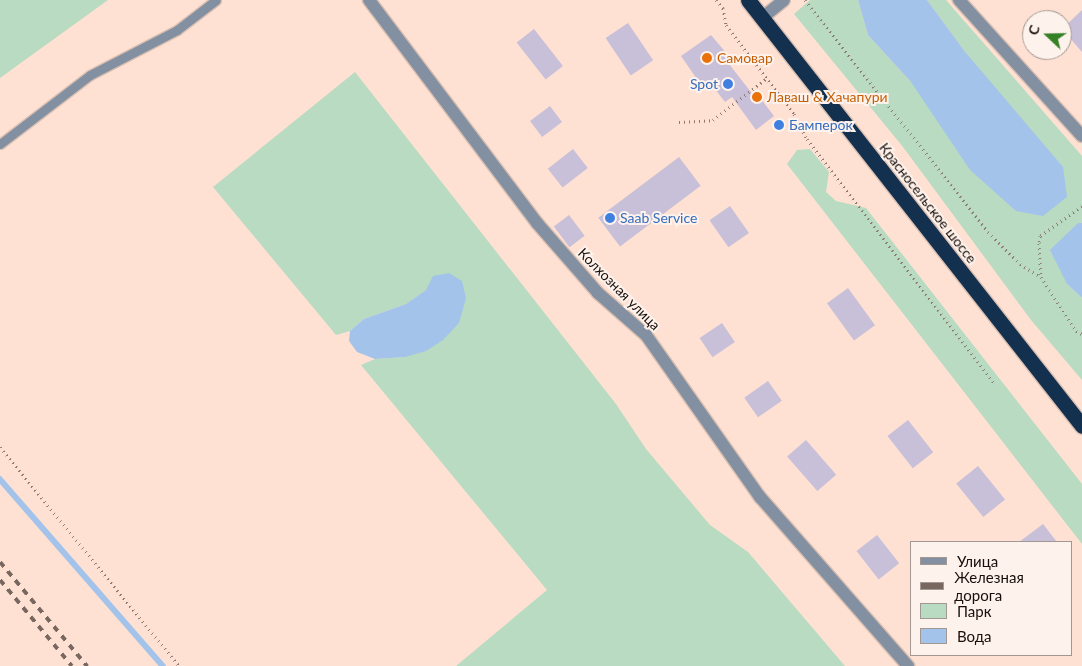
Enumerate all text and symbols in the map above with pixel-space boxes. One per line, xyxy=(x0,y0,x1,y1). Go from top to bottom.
north arrow xyxy=(1022,10,1072,60)
text: С xyxy=(1024,22,1043,37)
place label: Самовар xyxy=(717,50,773,66)
marker: Самовар xyxy=(701,52,713,64)
place label: Spot xyxy=(690,76,718,92)
marker: Spot xyxy=(722,78,734,90)
place label: Лаваш & Хачапури xyxy=(767,89,888,105)
marker: Лаваш & Хачапури xyxy=(751,91,763,103)
place label: Бамперок xyxy=(789,117,853,133)
marker: Бамперок xyxy=(773,119,785,131)
street label: Красносельское шоссе xyxy=(876,140,980,266)
place label: Saab Service xyxy=(620,210,697,226)
marker: Saab Service xyxy=(604,212,616,224)
street label: Колхозная улица xyxy=(574,244,664,334)
legend xyxy=(910,541,1072,656)
text: Улица xyxy=(957,552,998,570)
text: Железная дорога xyxy=(954,568,1024,604)
text: Парк xyxy=(957,602,991,620)
text: Вода xyxy=(957,627,992,645)

